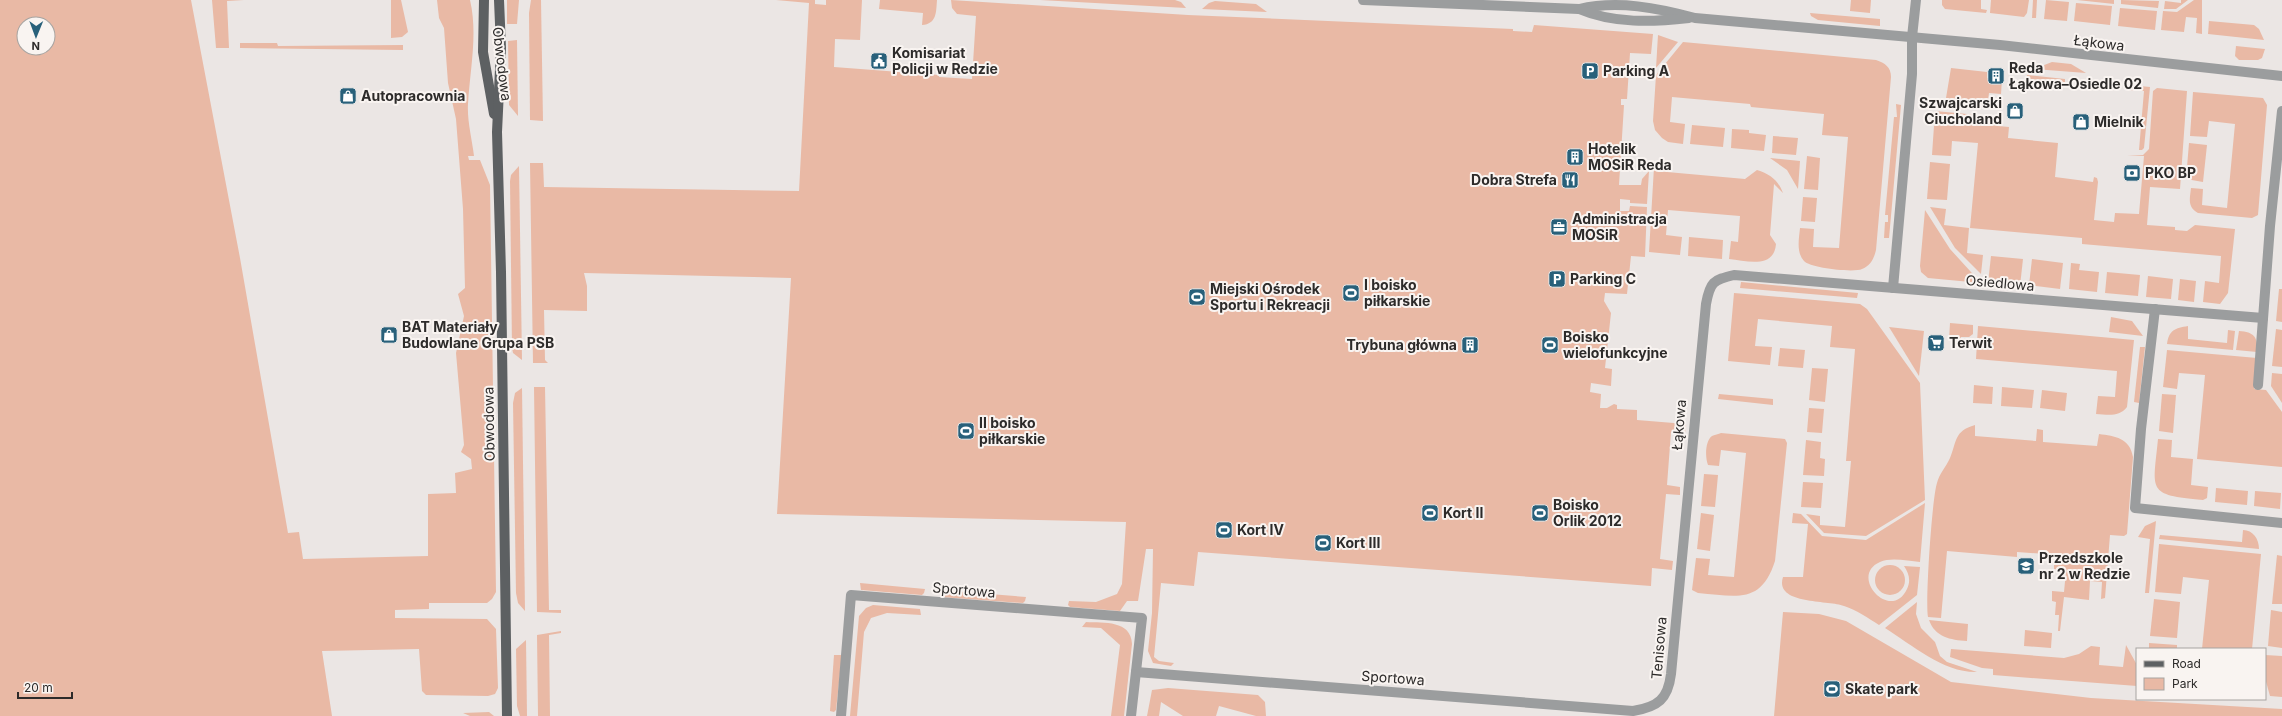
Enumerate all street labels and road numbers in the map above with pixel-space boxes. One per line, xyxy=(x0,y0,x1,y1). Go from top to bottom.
street label: Obwodowa xyxy=(490,26,515,102)
street label: Łąkowa xyxy=(2073,31,2125,54)
street label: Osiedlowa xyxy=(1965,271,2035,294)
street label: Obwodowa xyxy=(479,387,498,461)
street label: Łąkowa xyxy=(1668,399,1689,451)
street label: Sportowa xyxy=(932,578,996,601)
street label: Tenisowa xyxy=(1647,616,1670,680)
street label: Sportowa xyxy=(1361,667,1425,688)

